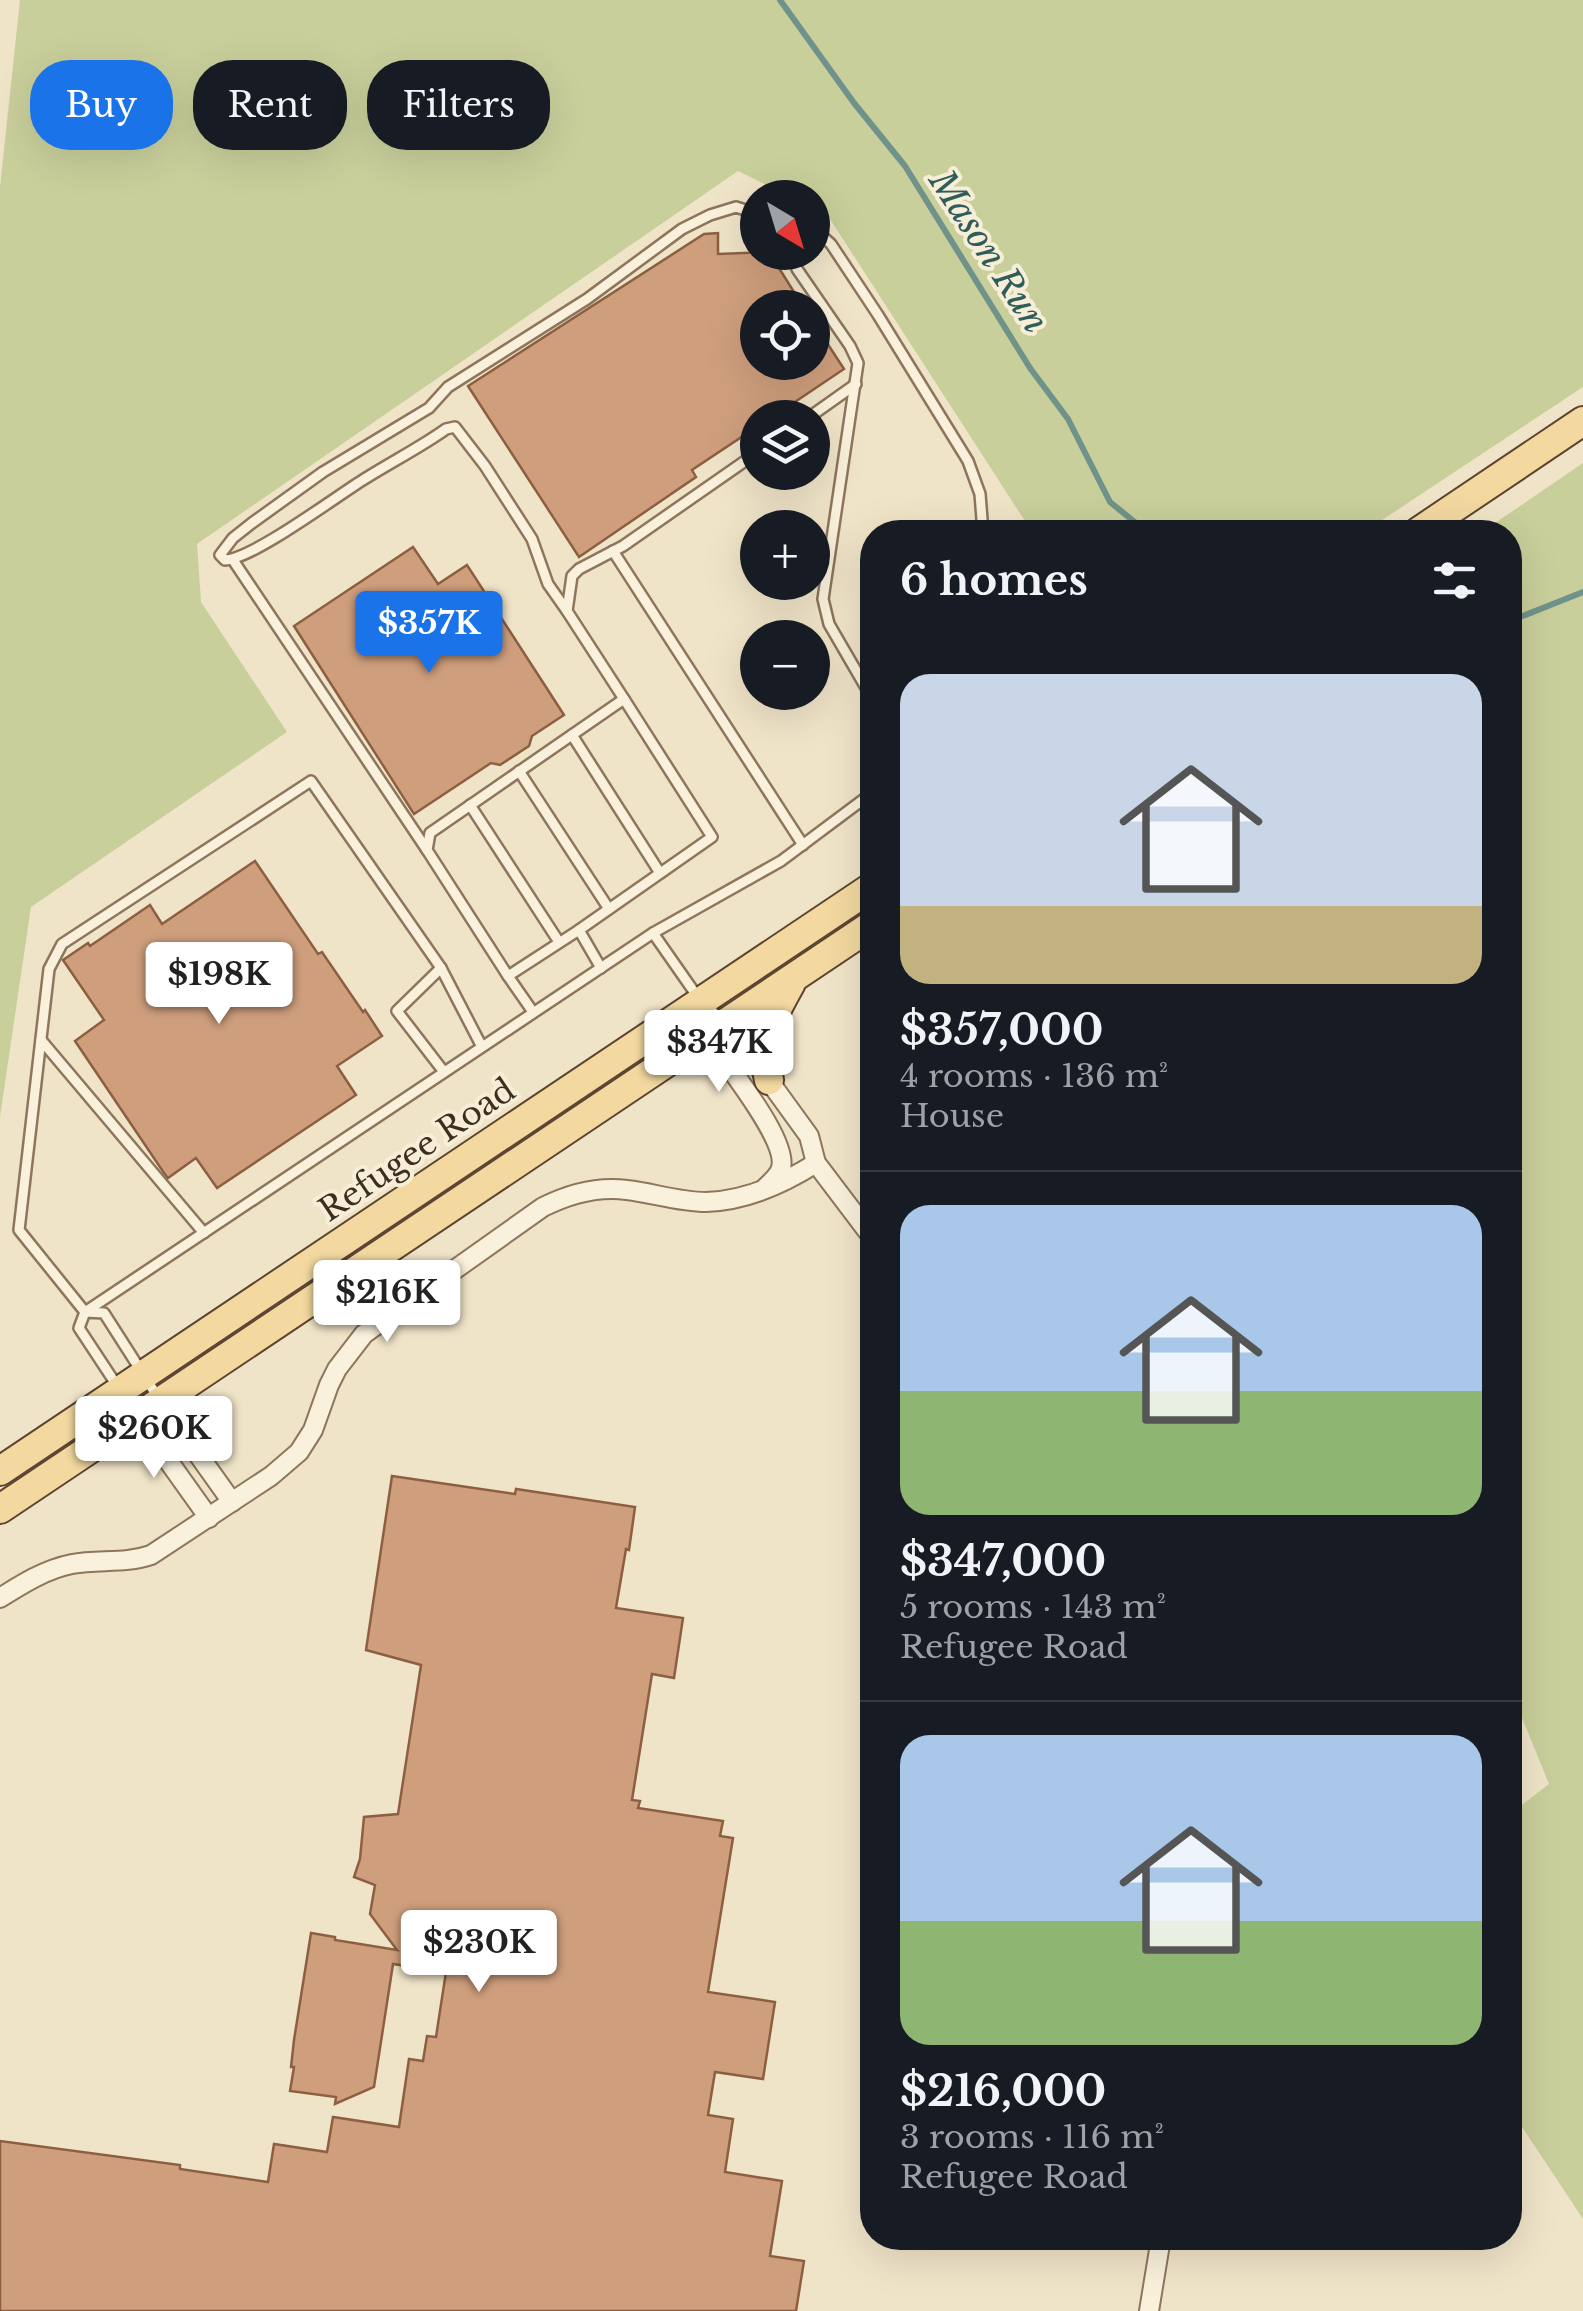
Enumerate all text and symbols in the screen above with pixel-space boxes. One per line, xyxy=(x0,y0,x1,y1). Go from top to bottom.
chip: Buy xyxy=(30,60,173,150)
chip: Rent xyxy=(193,60,347,150)
chip: Filters xyxy=(367,60,550,150)
water label: Mason Run xyxy=(920,161,1058,341)
north arrow xyxy=(740,180,830,270)
map controls xyxy=(740,180,830,710)
button: locate xyxy=(740,290,830,380)
button: layers xyxy=(740,400,830,490)
button: + xyxy=(740,510,830,600)
icon: filters xyxy=(1427,553,1482,608)
text: 6 homes xyxy=(900,554,1088,606)
pin: $357K xyxy=(359,591,499,676)
text: $357K xyxy=(377,603,481,643)
button: − xyxy=(740,620,830,710)
icon: home xyxy=(1101,739,1281,919)
pin: $198K xyxy=(149,942,289,1027)
text: $198K xyxy=(168,954,270,994)
text: $357,000 xyxy=(900,1004,1103,1056)
pin: $347K xyxy=(649,1010,789,1095)
text: $347K xyxy=(666,1022,772,1062)
text: 4 rooms · 136 m² xyxy=(900,1056,1168,1096)
street label: Refugee Road xyxy=(311,1070,523,1230)
text: House xyxy=(900,1096,1004,1136)
pin: $216K xyxy=(317,1260,457,1345)
icon: home xyxy=(1101,1270,1281,1450)
text: $216K xyxy=(335,1272,439,1312)
pin: $260K xyxy=(84,1396,224,1481)
text: $260K xyxy=(97,1408,211,1448)
text: $347,000 xyxy=(900,1535,1106,1587)
text: 5 rooms · 143 m² xyxy=(900,1587,1166,1627)
text: Refugee Road xyxy=(900,1627,1128,1667)
icon: home xyxy=(1101,1800,1281,1980)
pin: $230K xyxy=(409,1910,549,1995)
text: $230K xyxy=(423,1922,535,1962)
text: $216,000 xyxy=(900,2065,1106,2117)
text: 3 rooms · 116 m² xyxy=(900,2117,1164,2157)
text: Refugee Road xyxy=(900,2157,1128,2197)

